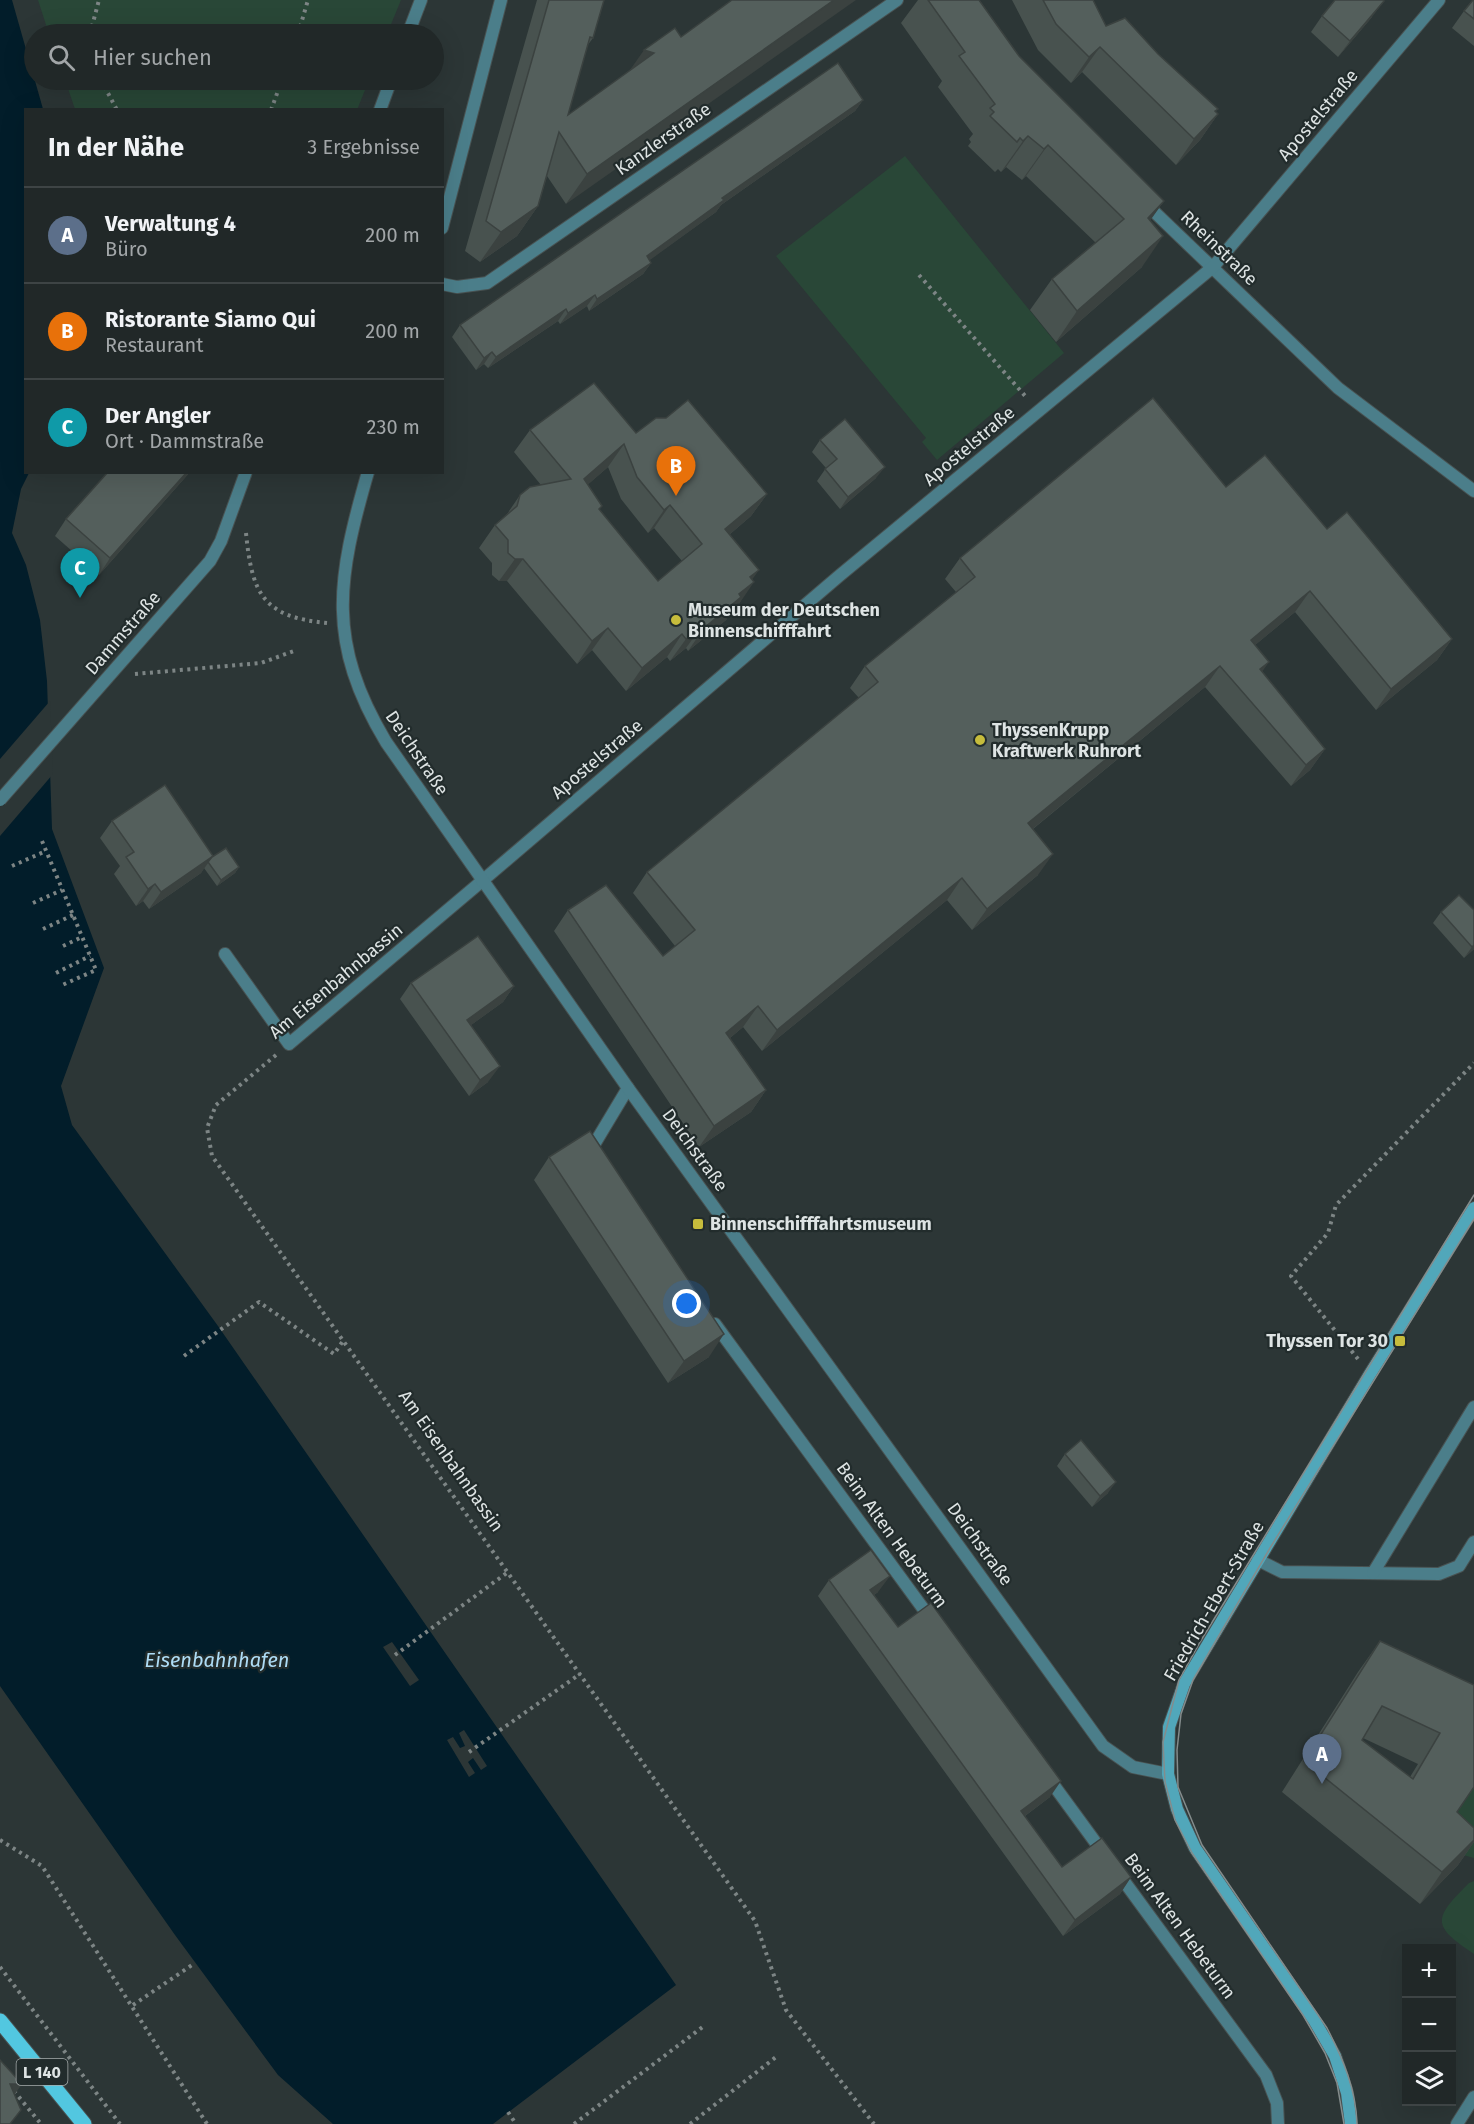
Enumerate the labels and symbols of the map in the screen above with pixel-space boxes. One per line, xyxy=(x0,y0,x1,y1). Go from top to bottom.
street label: Apostelstraße xyxy=(1273,65,1363,165)
street label: Kanzlerstraße xyxy=(611,98,715,180)
street label: Rheinstraße xyxy=(1176,206,1262,290)
street label: Apostelstraße xyxy=(919,401,1019,491)
pin: B xyxy=(656,446,696,496)
pin: C xyxy=(60,548,100,598)
street label: Dammstraße xyxy=(81,587,165,679)
place label: Museum der Deutschen Binnenschifffahrt xyxy=(688,599,880,642)
marker: Museum der Deutschen Binnenschifffahrt xyxy=(669,613,683,627)
street label: Deichstraße xyxy=(381,707,453,799)
street label: Apostelstraße xyxy=(547,714,647,804)
place label: ThyssenKrupp Kraftwerk Ruhrort xyxy=(992,719,1142,762)
marker: ThyssenKrupp Kraftwerk Ruhrort xyxy=(973,733,987,747)
street label: Am Eisenbahnbassin xyxy=(265,919,407,1043)
street label: Deichstraße xyxy=(658,1104,732,1196)
place label: Binnenschifffahrtsmuseum xyxy=(710,1213,932,1235)
marker: Binnenschifffahrtsmuseum xyxy=(691,1217,705,1231)
your location xyxy=(672,1289,701,1318)
place label: Thyssen Tor 30 xyxy=(1266,1330,1388,1352)
marker: Thyssen Tor 30 xyxy=(1393,1334,1407,1348)
street label: Am Eisenbahnbassin xyxy=(394,1386,508,1536)
street label: Beim Alten Hebeturm xyxy=(832,1458,952,1612)
street label: Deichstraße xyxy=(943,1498,1017,1590)
street label: Friedrich-Ebert-Straße xyxy=(1159,1517,1269,1685)
water label: Eisenbahnhafen xyxy=(145,1648,289,1672)
pin: A xyxy=(1302,1734,1342,1784)
street label: Beim Alten Hebeturm xyxy=(1120,1849,1240,2003)
road number: L 140 xyxy=(16,2059,68,2085)

